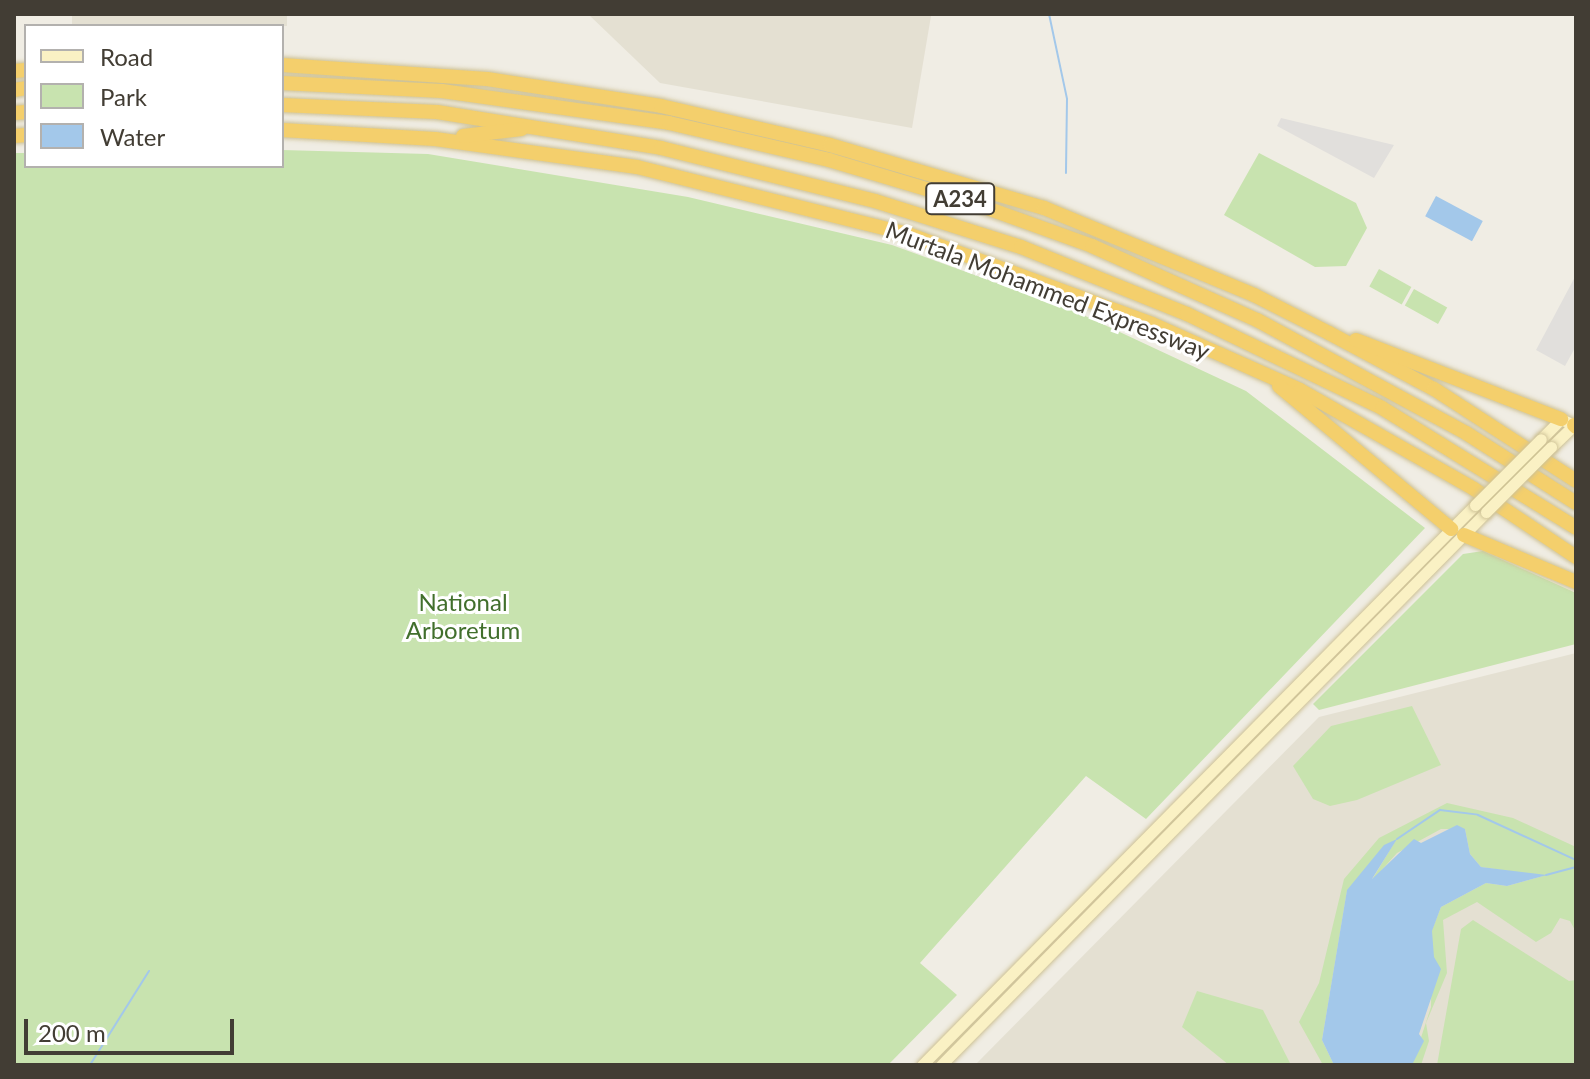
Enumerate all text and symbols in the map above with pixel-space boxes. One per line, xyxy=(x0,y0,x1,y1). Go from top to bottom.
legend xyxy=(24,24,284,168)
text: Road xyxy=(100,42,153,71)
text: Park xyxy=(100,82,147,111)
text: Water xyxy=(100,122,165,151)
road number: A234 xyxy=(924,181,996,217)
street label: Murtala Mohammed Expressway xyxy=(882,215,1214,365)
park label: National Arboretum xyxy=(406,588,520,644)
scale bar xyxy=(28,1003,238,1053)
text: 200 m xyxy=(38,1018,106,1047)

